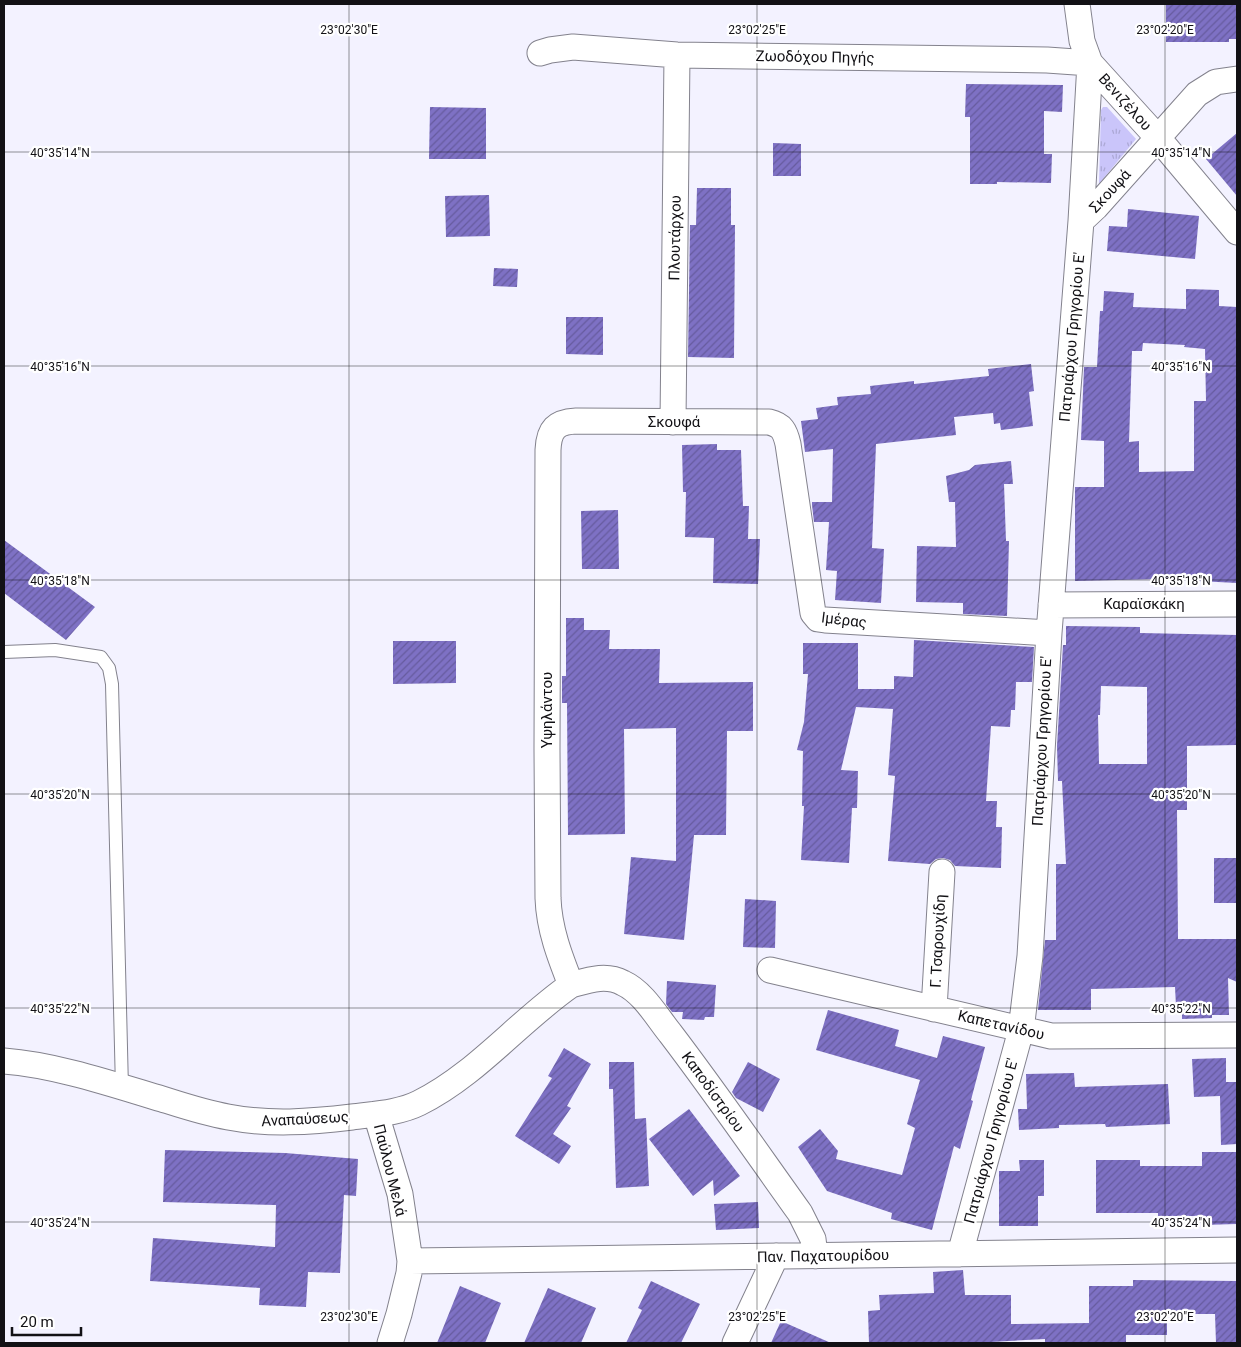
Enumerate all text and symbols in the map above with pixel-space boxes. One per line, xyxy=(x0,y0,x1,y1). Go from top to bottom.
text: 23°02'30"E xyxy=(320,23,378,37)
text: 23°02'25"E xyxy=(728,23,786,37)
text: 23°02'20"E xyxy=(1136,23,1194,37)
street label: Ζωοδόχου Πηγής xyxy=(755,47,875,67)
street label: Βενιζέλου xyxy=(1095,70,1155,134)
text: 40°35'14"N xyxy=(30,146,90,160)
text: 40°35'14"N xyxy=(1151,146,1211,160)
street label: Σκουφά xyxy=(1085,165,1135,216)
street label: Πλουτάρχου xyxy=(665,195,685,281)
street label: Πατριάρχου Γρηγορίου Ε' xyxy=(1056,251,1088,423)
text: 40°35'16"N xyxy=(30,360,90,374)
text: 40°35'16"N xyxy=(1151,360,1211,374)
street label: Σκουφά xyxy=(648,413,701,431)
text: 40°35'18"N xyxy=(30,574,90,588)
text: 40°35'18"N xyxy=(1151,574,1211,588)
street label: Καραϊσκάκη xyxy=(1103,595,1185,613)
street label: Ιμέρας xyxy=(820,608,868,632)
street label: Πατριάρχου Γρηγορίου Ε' xyxy=(1029,656,1055,826)
street label: Υψηλάντου xyxy=(538,672,556,748)
text: 40°35'20"N xyxy=(30,788,90,802)
text: 40°35'20"N xyxy=(1151,788,1211,802)
street label: Γ. Τσαρουχίδη xyxy=(927,894,949,988)
text: 40°35'22"N xyxy=(30,1002,90,1016)
text: 40°35'22"N xyxy=(1151,1002,1211,1016)
street label: Καπετανίδου xyxy=(956,1006,1046,1044)
street label: Καποδίστρίου xyxy=(678,1048,748,1136)
street label: Πατριάρχου Γρηγορίου Ε' xyxy=(960,1056,1022,1226)
street label: Αναπαύσεως xyxy=(261,1108,349,1130)
street label: Παύλου Μελά xyxy=(370,1122,410,1218)
text: 40°35'24"N xyxy=(30,1216,90,1230)
text: 40°35'24"N xyxy=(1151,1216,1211,1230)
street label: Παν. Παχατουρίδου xyxy=(757,1246,889,1266)
scale bar xyxy=(12,1304,81,1336)
text: 23°02'30"E xyxy=(320,1310,378,1324)
text: 23°02'25"E xyxy=(728,1310,786,1324)
text: 23°02'20"E xyxy=(1136,1310,1194,1324)
text: 20 m xyxy=(20,1313,54,1331)

